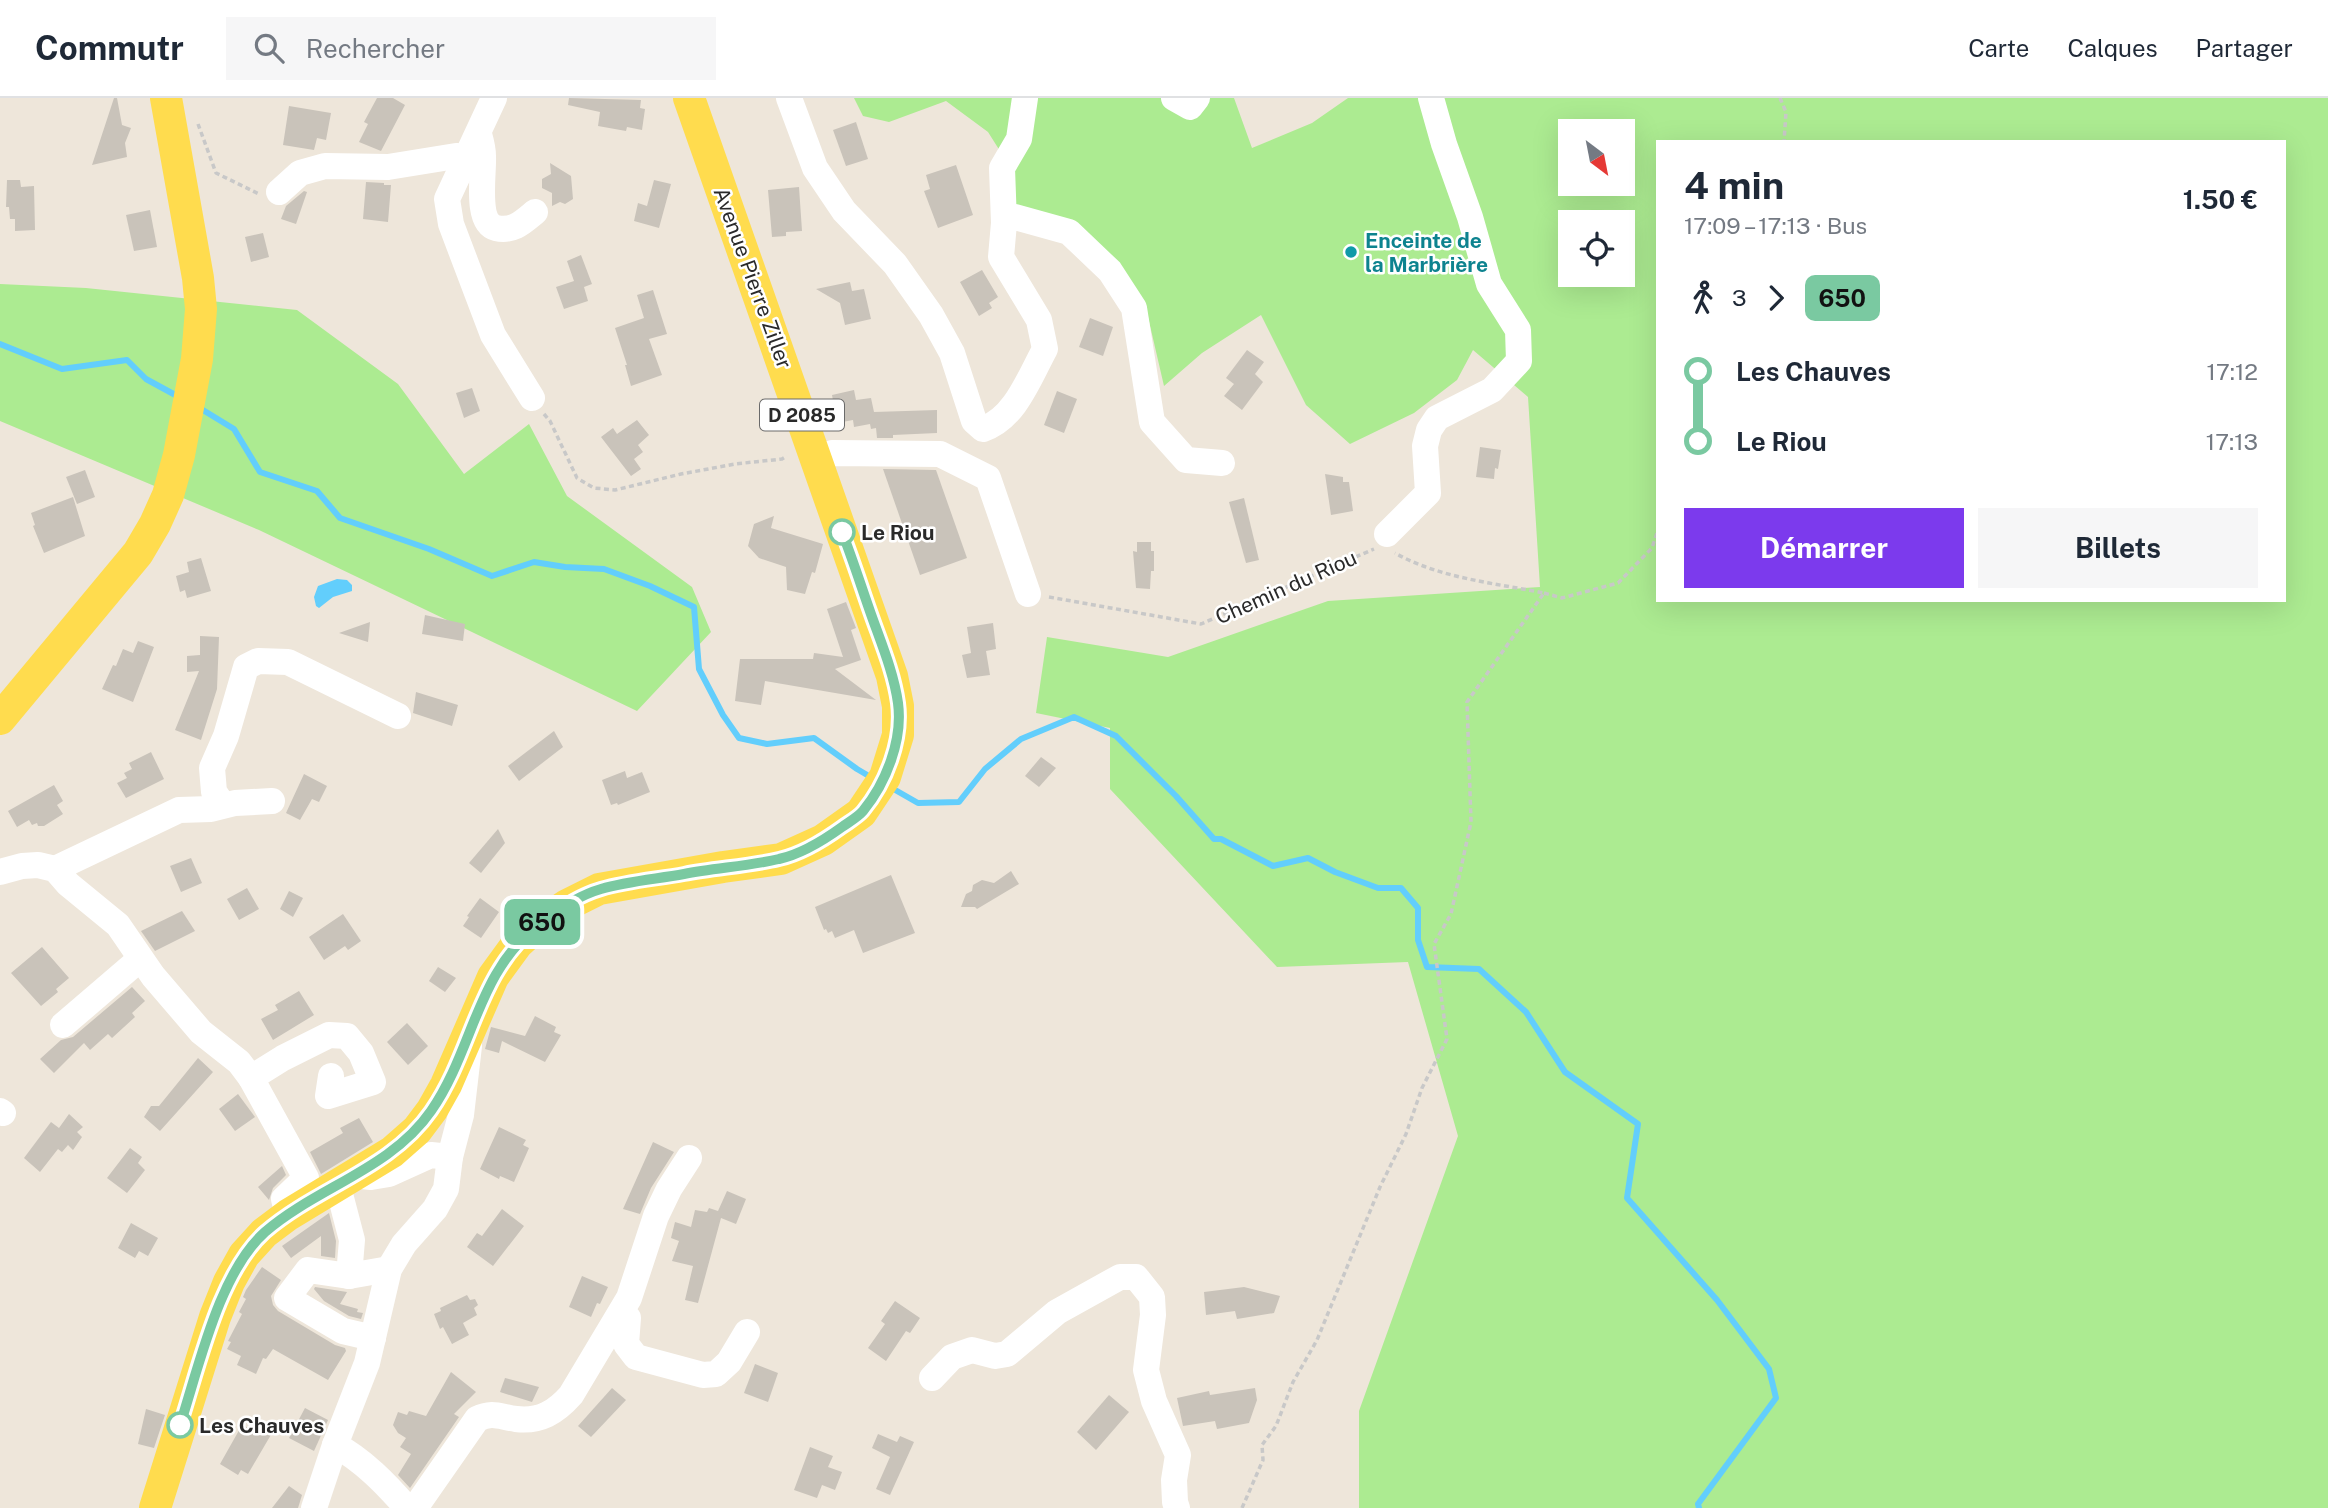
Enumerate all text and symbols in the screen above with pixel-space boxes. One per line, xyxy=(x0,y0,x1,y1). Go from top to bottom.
search box xyxy=(226,17,716,80)
text: Commutr xyxy=(35,29,184,67)
icon: search xyxy=(250,29,288,67)
text: Rechercher xyxy=(306,33,445,64)
text: Carte xyxy=(1968,34,2029,62)
text: Calques xyxy=(2067,34,2158,62)
text: Partager xyxy=(2196,34,2293,62)
north arrow xyxy=(1558,119,1634,196)
map controls xyxy=(1558,119,1635,287)
text: 4 min xyxy=(1684,163,1784,208)
street label: Avenue Pierre Ziller xyxy=(709,184,797,372)
text: 1.50 € xyxy=(2183,184,2258,215)
button: locate xyxy=(1558,210,1635,287)
text: 17:09 – 17:13 · Bus xyxy=(1684,212,1867,239)
place label: Enceinte de la Marbrière xyxy=(1365,228,1488,277)
marker: Enceinte de la Marbrière xyxy=(1343,244,1359,260)
icon: walk xyxy=(1684,279,1722,317)
icon: forward xyxy=(1757,279,1795,317)
text: 3 xyxy=(1732,284,1747,311)
text: 650 xyxy=(1819,284,1866,312)
text: Les Chauves xyxy=(1736,356,1891,387)
text: 17:12 xyxy=(2207,358,2258,385)
road number: D 2085 xyxy=(760,400,844,430)
text: Le Riou xyxy=(1736,426,1827,457)
text: 17:13 xyxy=(2206,428,2258,455)
button: Démarrer xyxy=(1684,508,1964,588)
button: Billets xyxy=(1978,508,2258,588)
marker: Le Riou xyxy=(829,519,855,545)
place label: Le Riou xyxy=(861,520,934,545)
street label: Chemin du Riou xyxy=(1211,545,1361,629)
line badge: 650 xyxy=(502,899,582,945)
text: 650 xyxy=(518,908,566,936)
marker: Les Chauves xyxy=(167,1412,193,1438)
place label: Les Chauves xyxy=(199,1413,324,1438)

